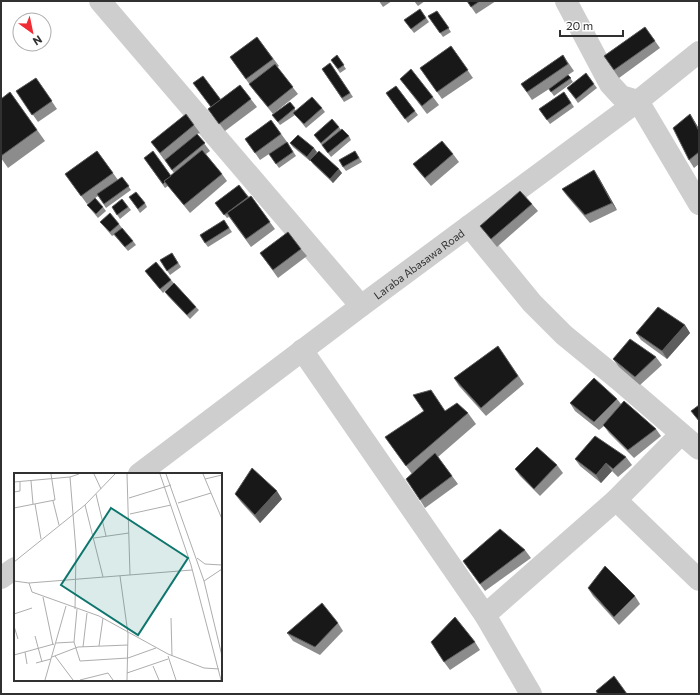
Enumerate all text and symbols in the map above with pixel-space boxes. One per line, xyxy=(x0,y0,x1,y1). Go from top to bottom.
north arrow xyxy=(12,12,52,52)
scale bar xyxy=(560,12,623,38)
text: 20 m xyxy=(566,18,593,32)
text: N xyxy=(31,33,45,49)
street label: Laraba Abasawa Road xyxy=(371,226,466,301)
inset map xyxy=(14,473,222,681)

